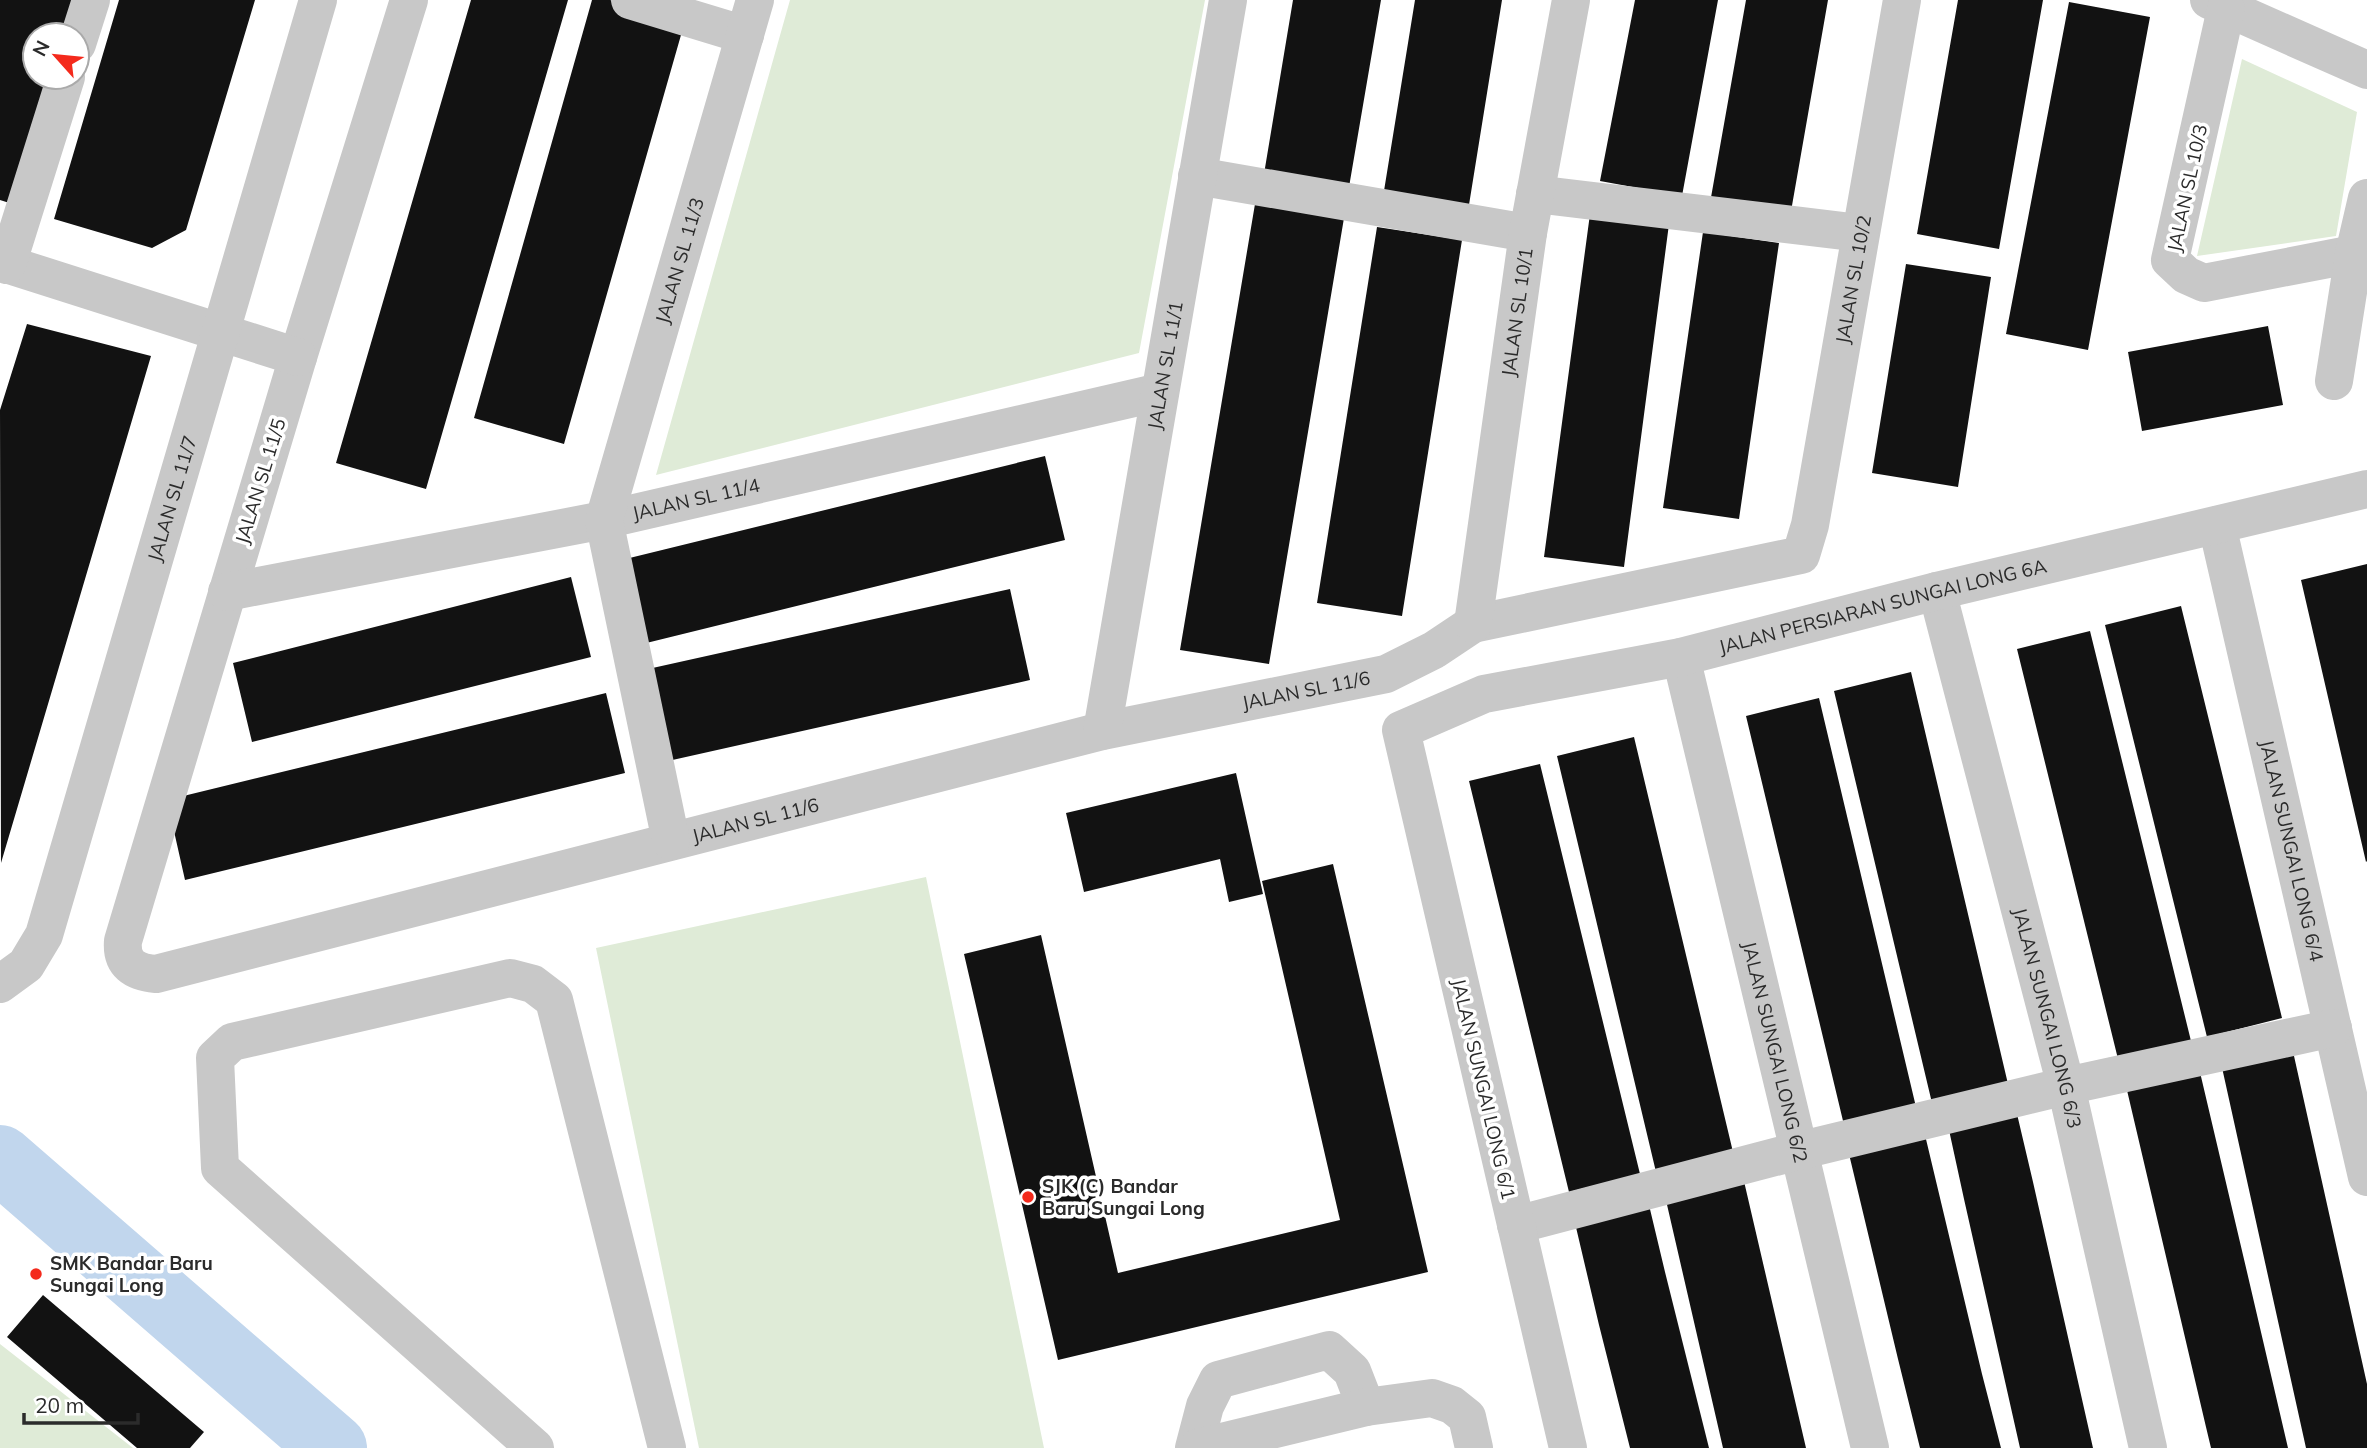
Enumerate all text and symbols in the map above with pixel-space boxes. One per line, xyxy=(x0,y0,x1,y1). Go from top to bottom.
north arrow xyxy=(21,21,91,91)
text: N xyxy=(27,36,55,60)
street label: JALAN SL 10/3 xyxy=(2162,122,2212,254)
street label: JALAN SL 11/3 xyxy=(650,195,709,326)
street label: JALAN SL 10/2 xyxy=(1830,213,1876,346)
street label: JALAN SL 10/1 xyxy=(1496,246,1538,378)
street label: JALAN SL 11/1 xyxy=(1142,299,1188,432)
street label: JALAN SL 11/5 xyxy=(230,415,290,547)
street label: JALAN SL 11/7 xyxy=(142,433,202,564)
street label: JALAN SL 11/4 xyxy=(630,473,762,525)
street label: JALAN PERSIARAN SUNGAI LONG 6A xyxy=(1716,553,2049,659)
street label: JALAN SL 11/6 xyxy=(1240,665,1372,715)
street label: JALAN SUNGAI LONG 6/4 xyxy=(2255,737,2329,964)
street label: JALAN SL 11/6 xyxy=(689,792,821,848)
street label: JALAN SUNGAI LONG 6/3 xyxy=(2008,905,2087,1130)
street label: JALAN SUNGAI LONG 6/2 xyxy=(1737,939,1813,1165)
street label: JALAN SUNGAI LONG 6/1 xyxy=(1447,976,1521,1202)
place label: SJK (C) Bandar Baru Sungai Long xyxy=(1042,1174,1205,1220)
marker: SJK (C) Bandar Baru Sungai Long xyxy=(1020,1189,1036,1205)
place label: SMK Bandar Baru Sungai Long xyxy=(50,1251,213,1297)
marker: SMK Bandar Baru Sungai Long xyxy=(28,1266,44,1282)
scale bar xyxy=(24,1382,138,1426)
text: 20 m xyxy=(35,1392,84,1418)

